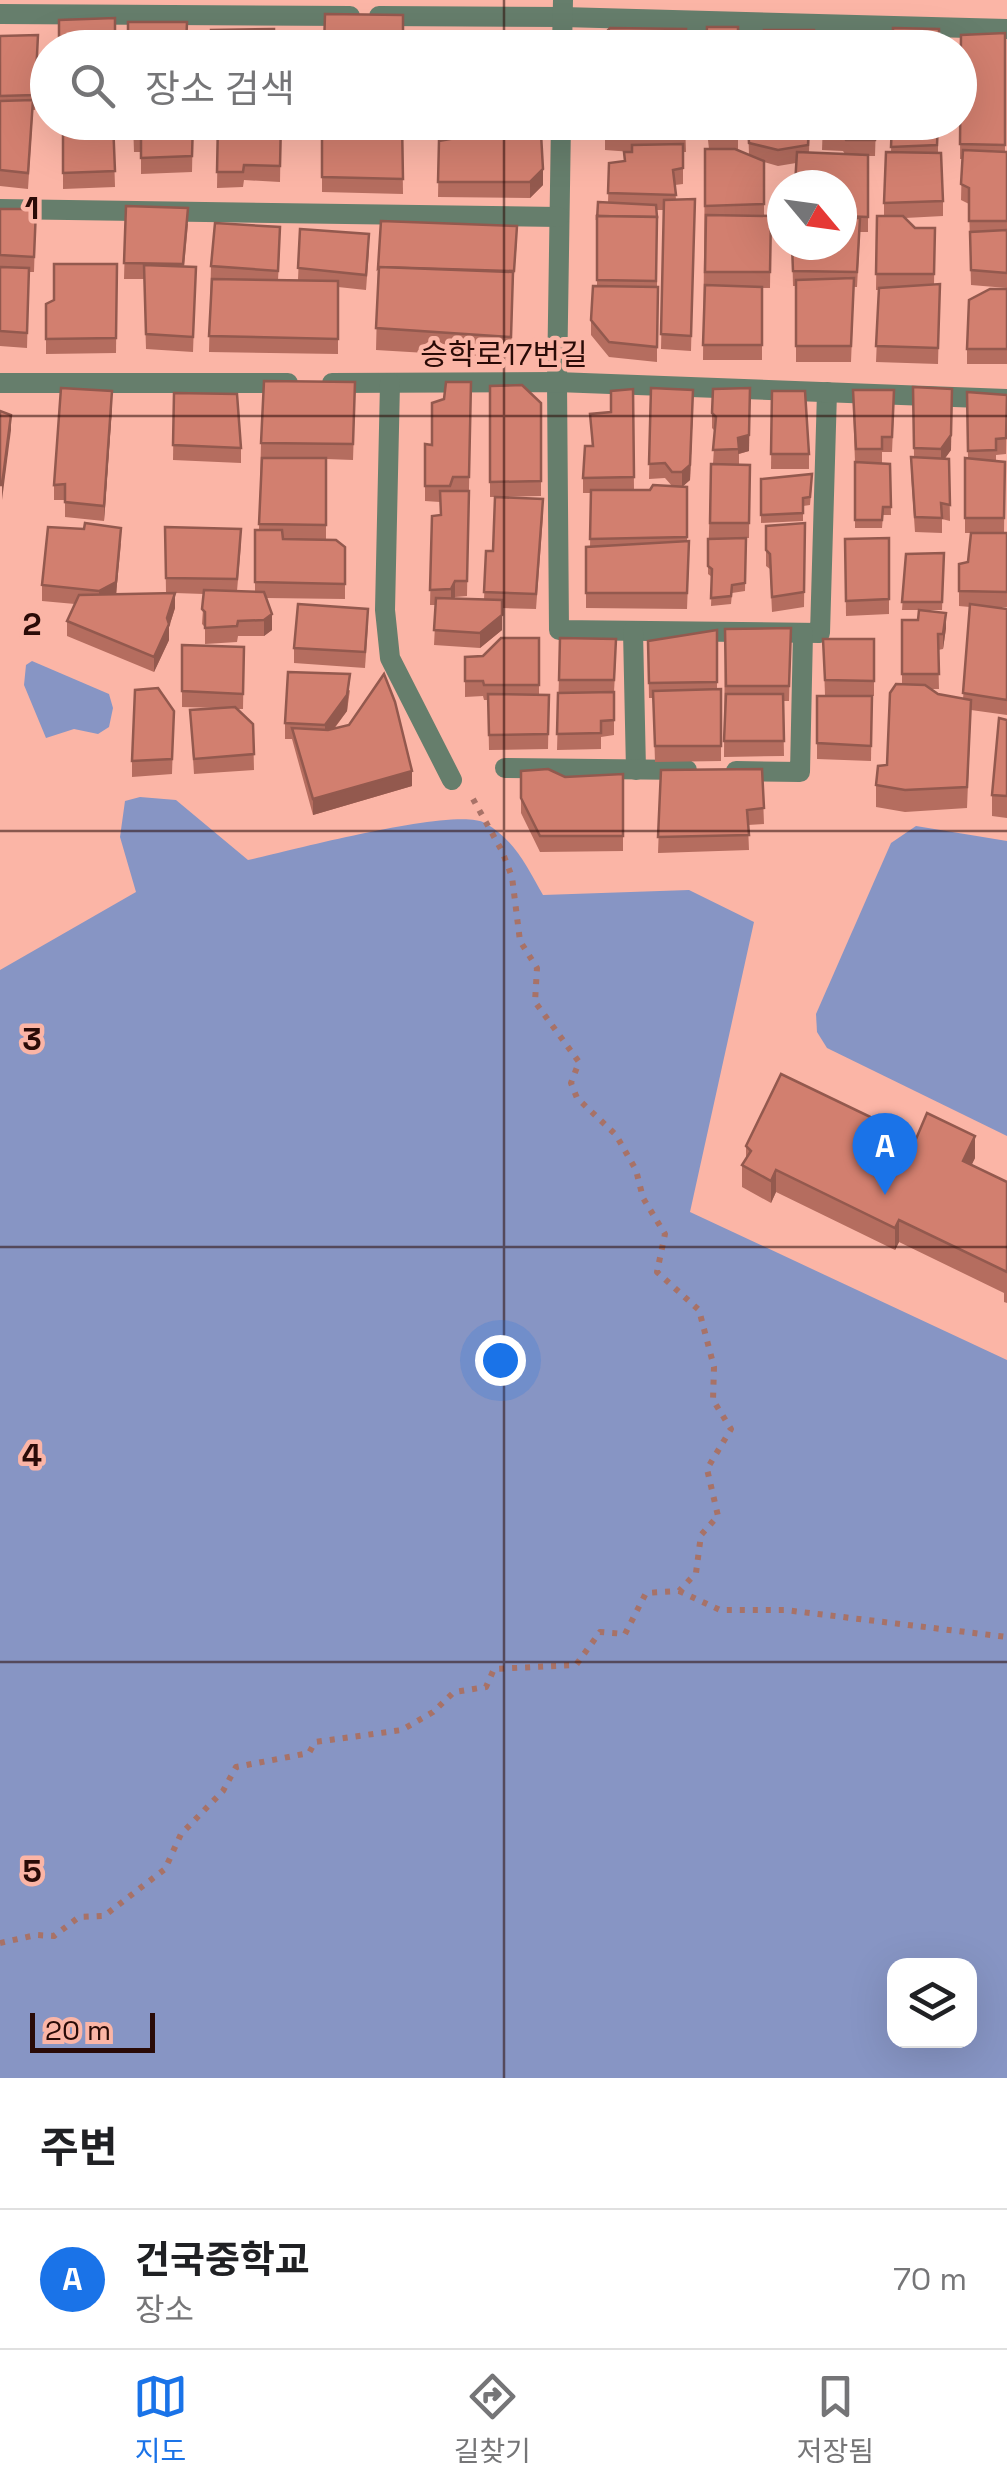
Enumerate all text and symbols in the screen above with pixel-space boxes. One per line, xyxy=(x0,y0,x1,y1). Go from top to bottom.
search box xyxy=(30,30,977,140)
icon: search xyxy=(65,58,120,113)
text: 장소 검색 xyxy=(145,65,295,113)
north arrow xyxy=(767,170,857,260)
text: 1 xyxy=(25,188,39,228)
street label: 승학로17번길 xyxy=(420,335,588,374)
text: 2 xyxy=(22,604,42,644)
text: 3 xyxy=(22,1019,42,1059)
pin: A xyxy=(852,1112,918,1195)
your location xyxy=(475,1335,526,1386)
text: 4 xyxy=(22,1435,42,1475)
text: 5 xyxy=(22,1851,42,1891)
map controls xyxy=(887,1958,977,2048)
button: layers xyxy=(887,1958,977,2048)
scale bar xyxy=(30,2008,155,2052)
text: 20 m xyxy=(45,2012,111,2048)
text: 주변 xyxy=(40,2121,117,2174)
text: 건국중학교 xyxy=(135,2236,310,2284)
text: A xyxy=(62,2259,83,2299)
text: 70 m xyxy=(893,2259,967,2299)
text: 장소 xyxy=(135,2290,194,2330)
tab: 지도 xyxy=(133,2369,188,2469)
tab: 길찾기 xyxy=(454,2369,531,2469)
tab: 저장됨 xyxy=(797,2369,874,2469)

